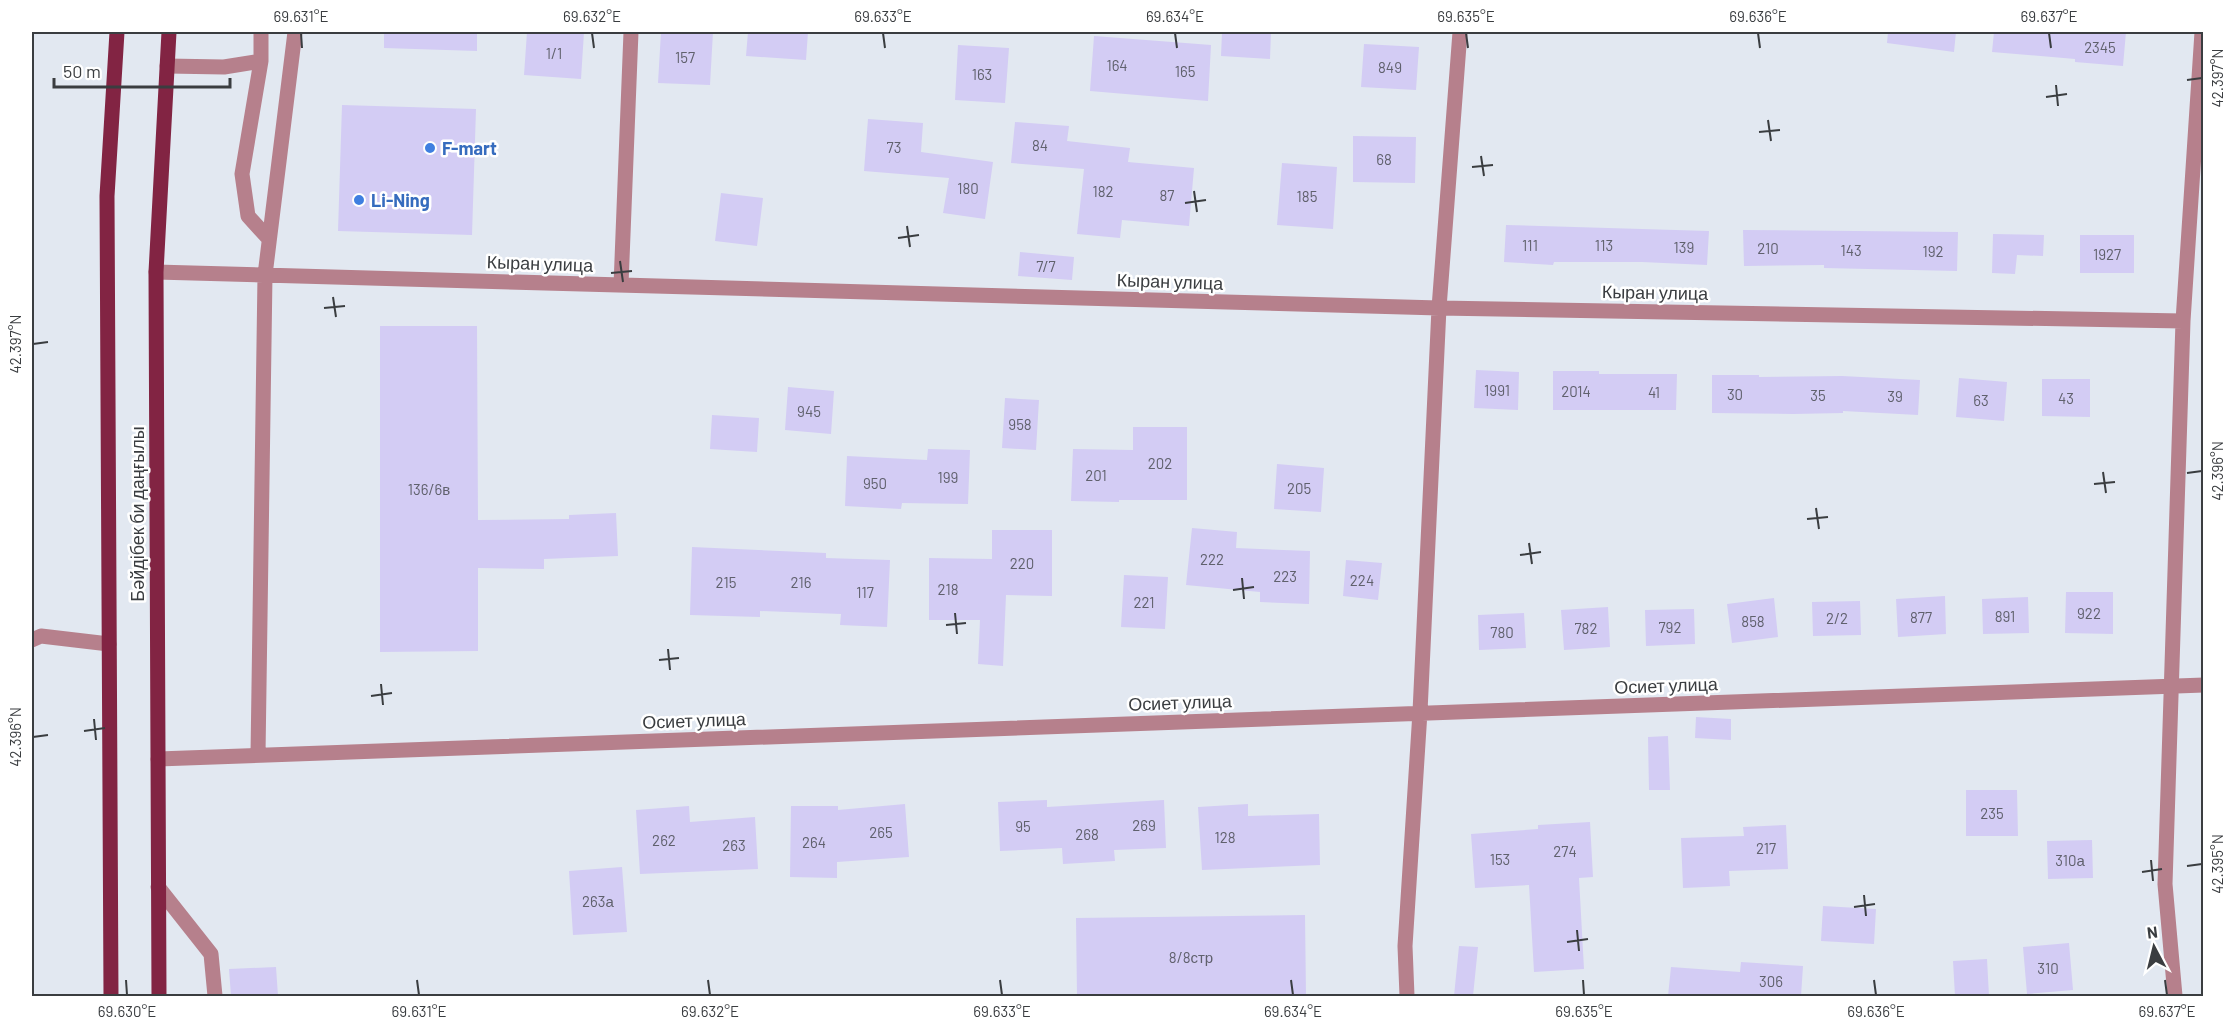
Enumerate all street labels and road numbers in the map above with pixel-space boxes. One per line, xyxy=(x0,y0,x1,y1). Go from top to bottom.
street label: Кыран улица xyxy=(486,250,595,276)
street label: Кыран улица xyxy=(1116,268,1225,294)
street label: Кыран улица xyxy=(1602,280,1709,304)
street label: Бәйдібек би даңғылы xyxy=(126,426,148,602)
street label: Осиет улица xyxy=(1614,672,1719,698)
street label: Осиет улица xyxy=(1128,689,1233,715)
street label: Осиет улица xyxy=(642,707,747,733)

